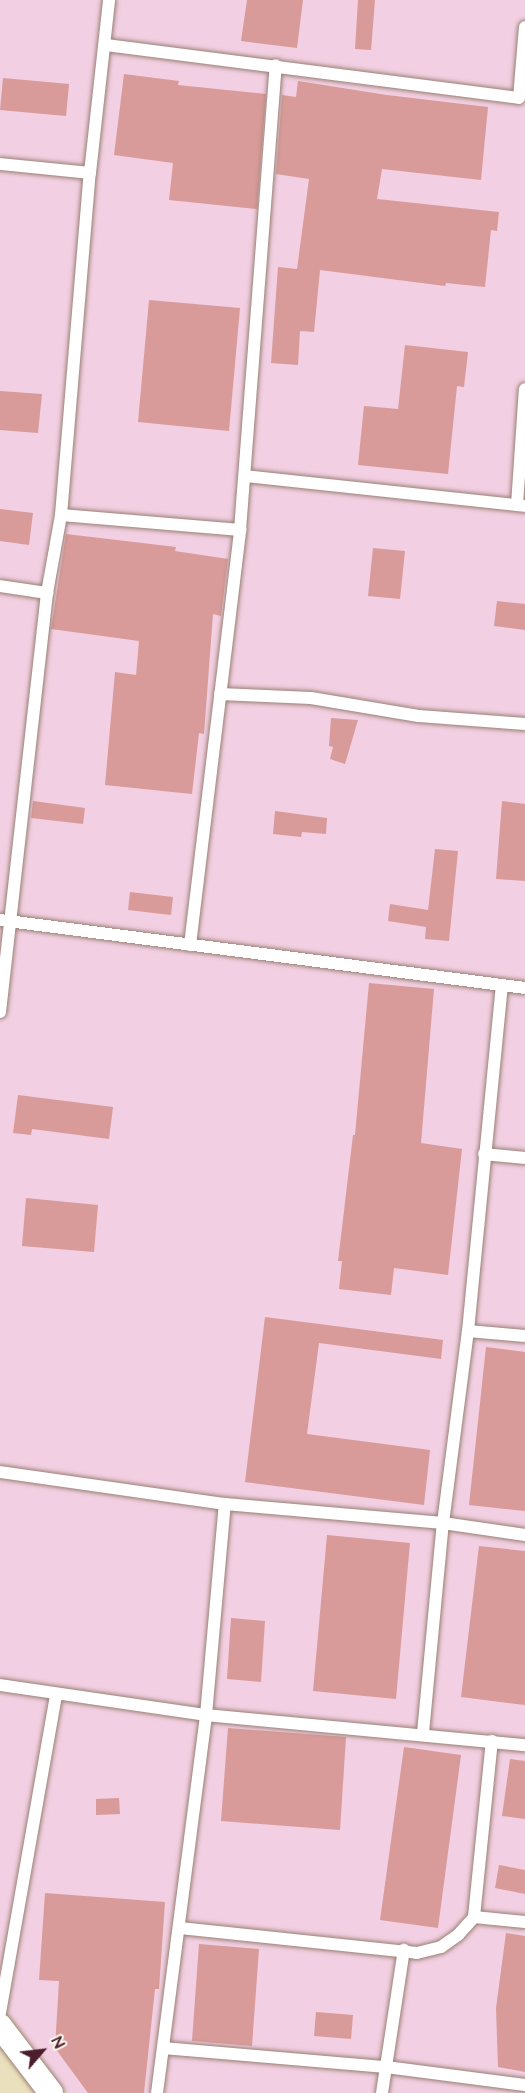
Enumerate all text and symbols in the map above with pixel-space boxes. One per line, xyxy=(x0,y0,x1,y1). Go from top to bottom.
north arrow xyxy=(12,2021,72,2081)
text: N xyxy=(46,2033,70,2052)

